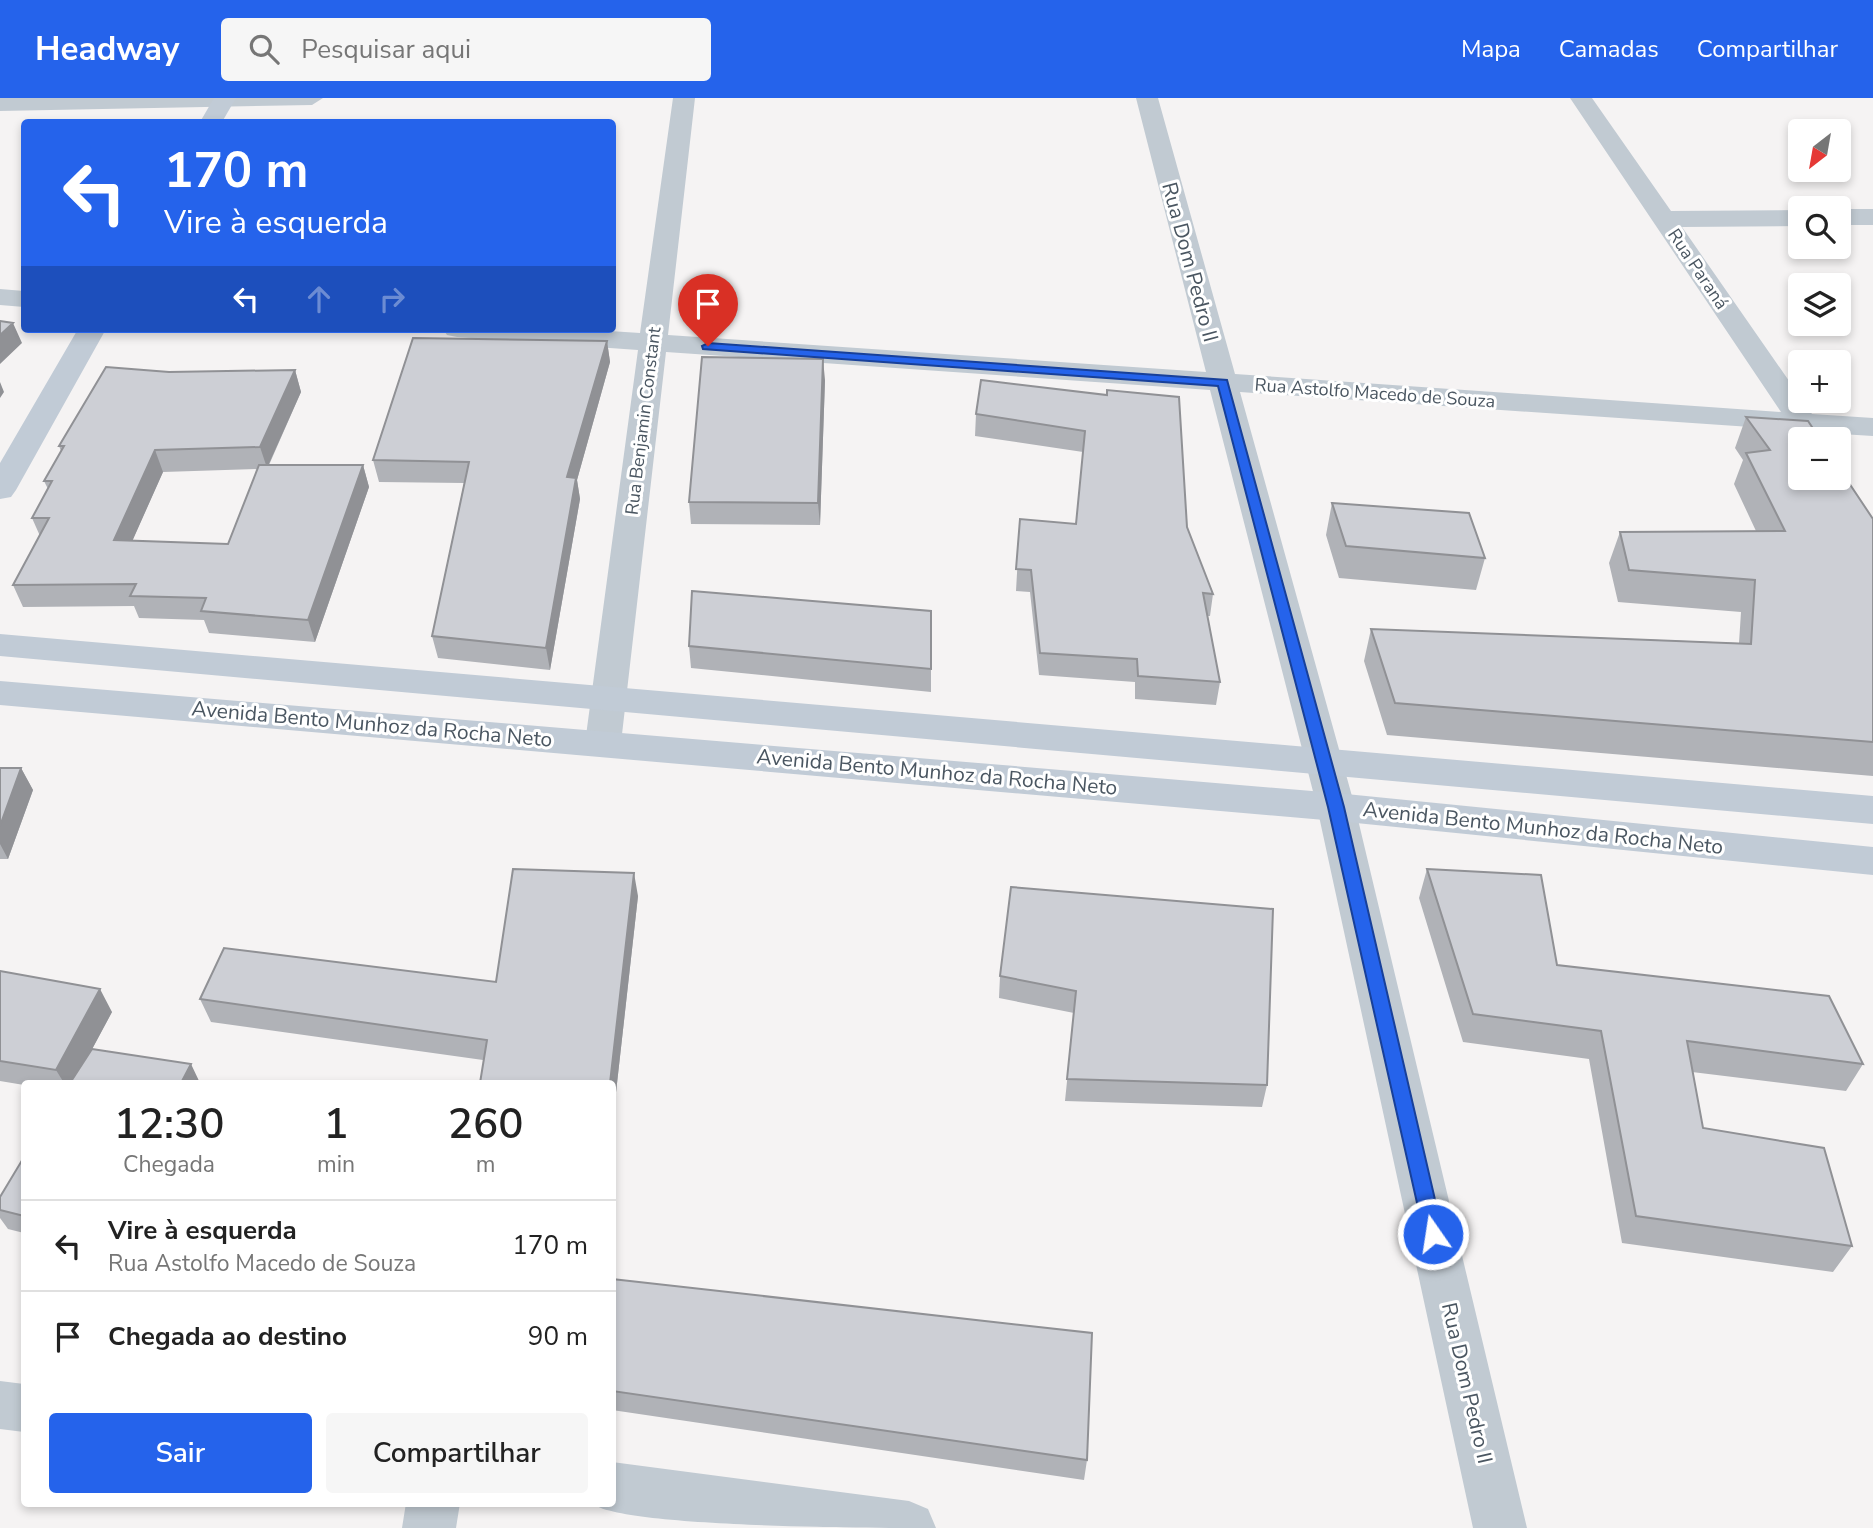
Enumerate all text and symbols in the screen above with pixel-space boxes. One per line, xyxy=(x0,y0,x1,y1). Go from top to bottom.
search box xyxy=(221,18,711,81)
text: Headway xyxy=(35,27,179,72)
icon: search xyxy=(245,30,283,68)
text: Pesquisar aqui xyxy=(301,32,471,67)
text: Mapa xyxy=(1461,33,1521,65)
text: Camadas xyxy=(1559,33,1659,65)
text: Compartilhar xyxy=(1697,33,1838,65)
north arrow xyxy=(1788,119,1852,182)
map controls xyxy=(1788,119,1851,490)
text: 170 m xyxy=(164,137,308,204)
icon: left xyxy=(49,147,140,238)
street label: Rua Dom Pedro II xyxy=(1155,179,1225,345)
button: search xyxy=(1788,196,1851,259)
text: Vire à esquerda xyxy=(164,201,388,244)
street label: Rua Paraná xyxy=(1662,224,1734,314)
button: layers xyxy=(1788,273,1851,336)
pin xyxy=(678,274,738,346)
icon: left xyxy=(227,280,265,318)
icon: ahead xyxy=(300,280,338,318)
icon: right xyxy=(373,280,411,318)
icon: arrive xyxy=(689,285,727,323)
street label: Rua Benjamin Constant xyxy=(620,325,667,516)
button: + xyxy=(1788,350,1851,413)
street label: Rua Astolfo Macedo de Souza xyxy=(1254,373,1496,413)
button: − xyxy=(1788,427,1851,490)
street label: Avenida Bento Munhoz da Rocha Neto xyxy=(190,694,554,754)
street label: Avenida Bento Munhoz da Rocha Neto xyxy=(755,742,1119,802)
street label: Avenida Bento Munhoz da Rocha Neto xyxy=(1361,795,1725,861)
text: 12:30 xyxy=(114,1096,224,1153)
text: 1 xyxy=(323,1096,349,1153)
text: 260 xyxy=(448,1096,523,1153)
text: Chegada xyxy=(123,1149,215,1180)
text: min xyxy=(317,1149,355,1180)
text: m xyxy=(476,1149,495,1180)
position arrow xyxy=(1396,1197,1470,1271)
text: Vire à esquerda xyxy=(108,1213,297,1248)
icon: left xyxy=(49,1227,87,1265)
text: 170 m xyxy=(512,1228,588,1263)
text: Rua Astolfo Macedo de Souza xyxy=(108,1248,416,1279)
street label: Rua Dom Pedro II xyxy=(1435,1300,1499,1466)
icon: arrive xyxy=(49,1318,87,1356)
text: Chegada ao destino xyxy=(108,1319,347,1354)
text: 90 m xyxy=(528,1319,588,1354)
button: Sair xyxy=(49,1413,312,1493)
button: Compartilhar xyxy=(326,1413,588,1493)

